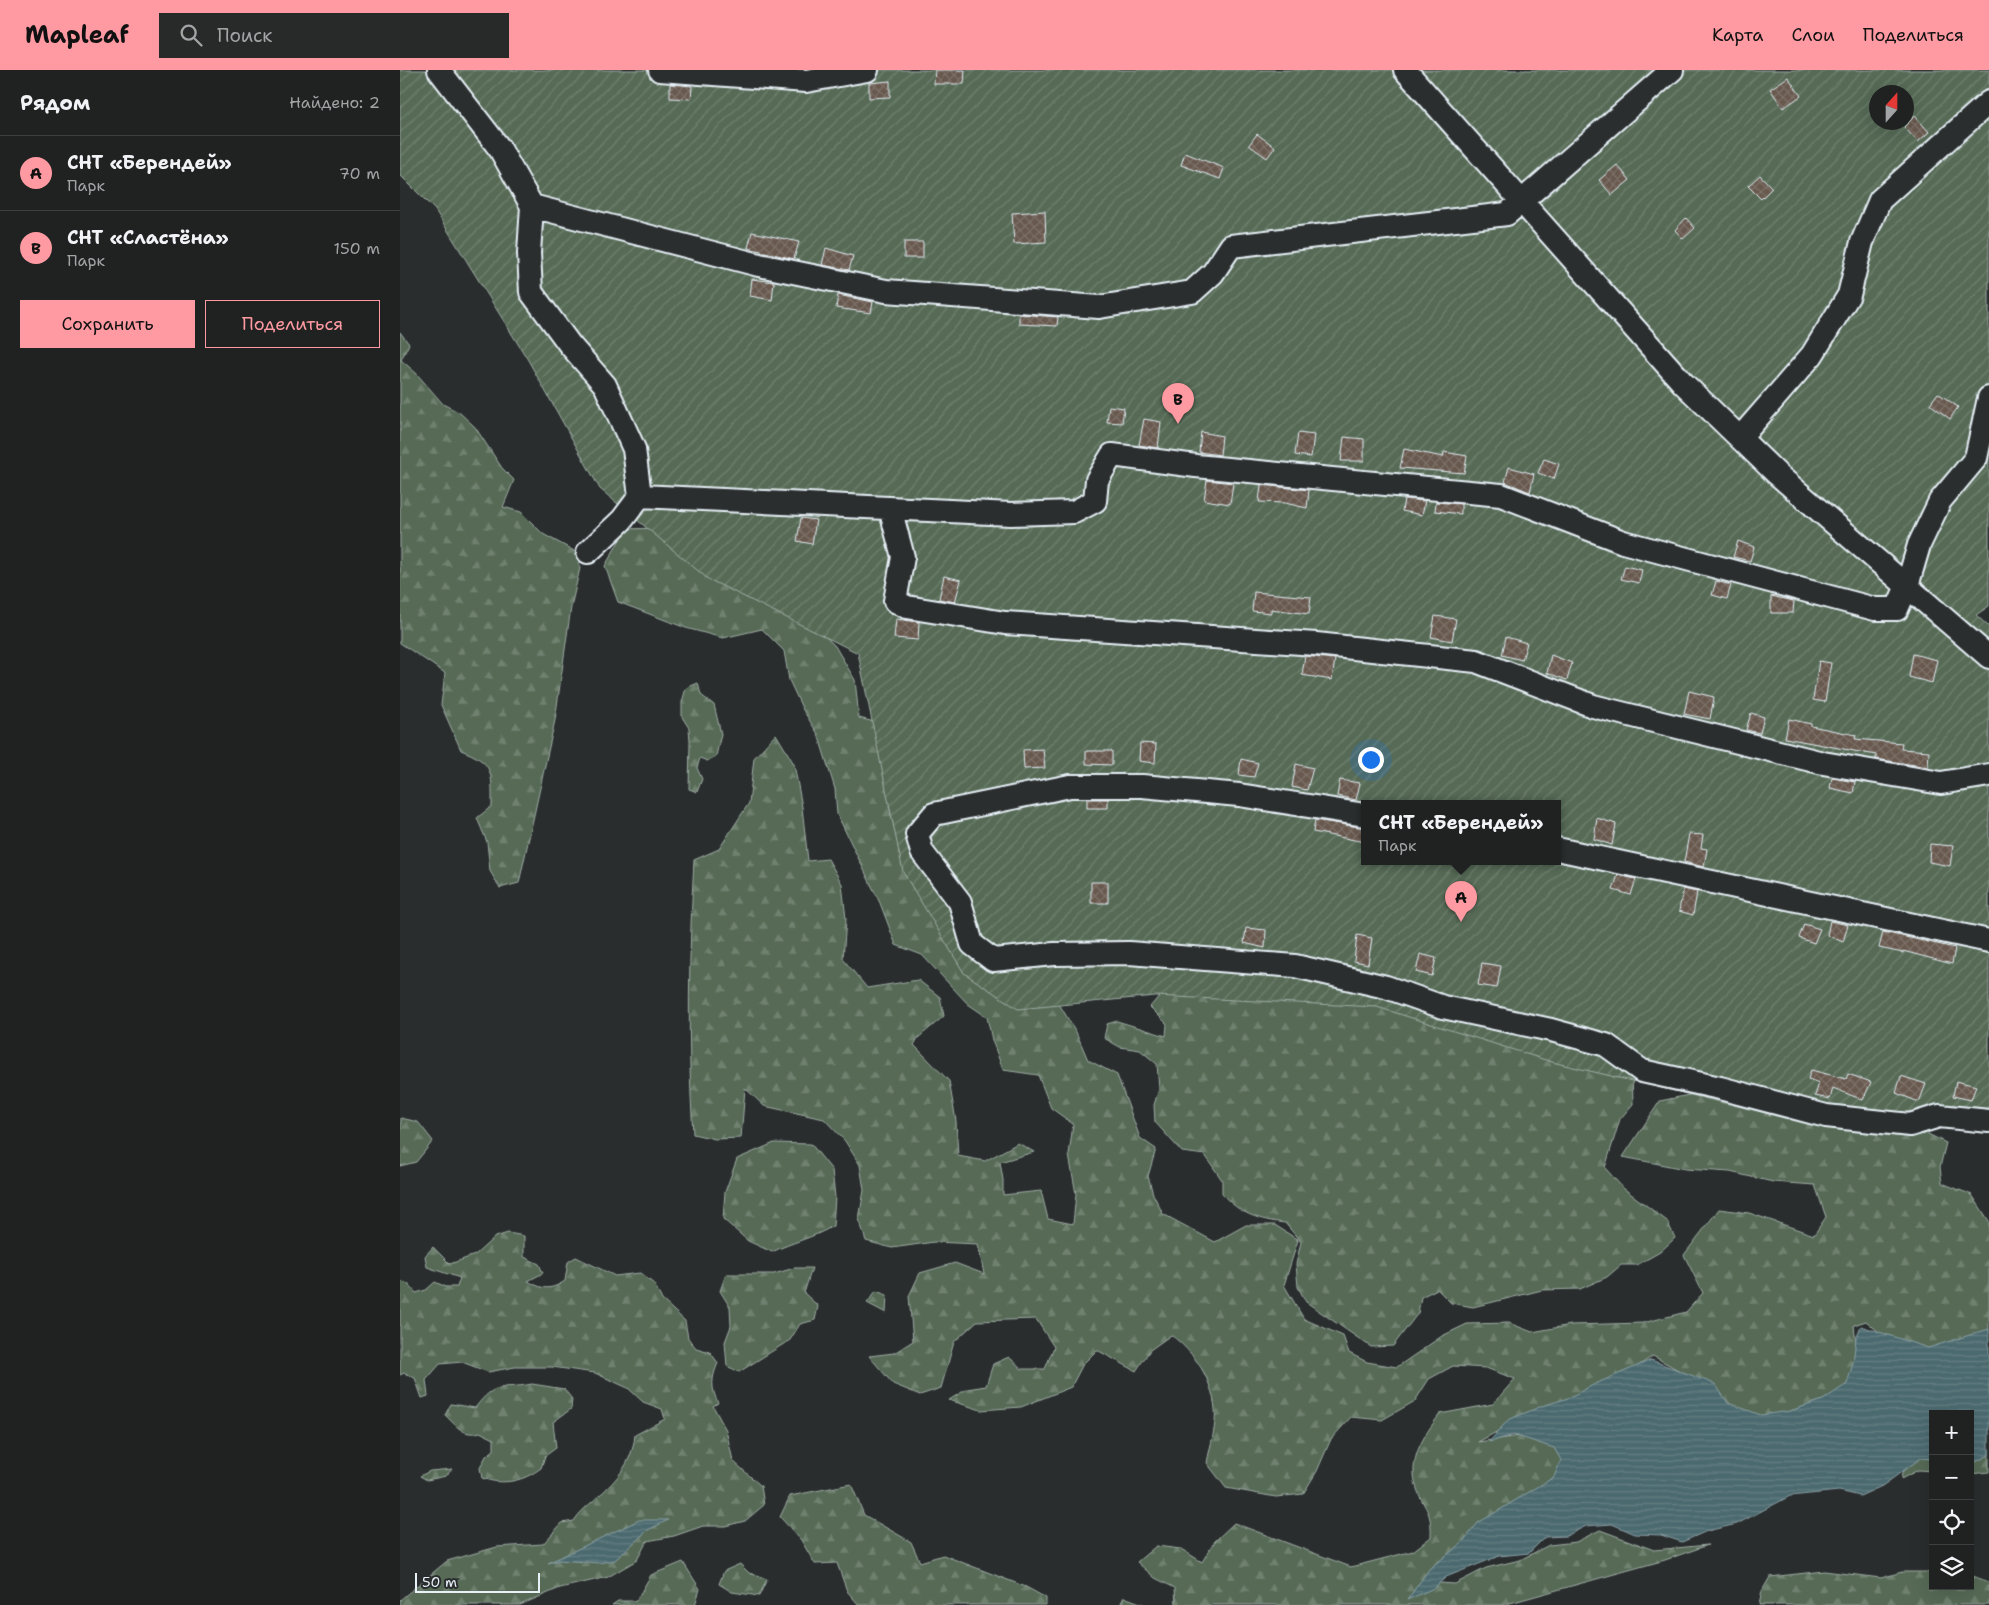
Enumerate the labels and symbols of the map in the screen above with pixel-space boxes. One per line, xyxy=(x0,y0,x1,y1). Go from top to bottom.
north arrow xyxy=(1869,85,1914,130)
pin: B xyxy=(1162,383,1194,424)
your location xyxy=(1358,747,1384,773)
pin: A xyxy=(1445,881,1477,922)
scale bar xyxy=(415,1570,540,1593)

